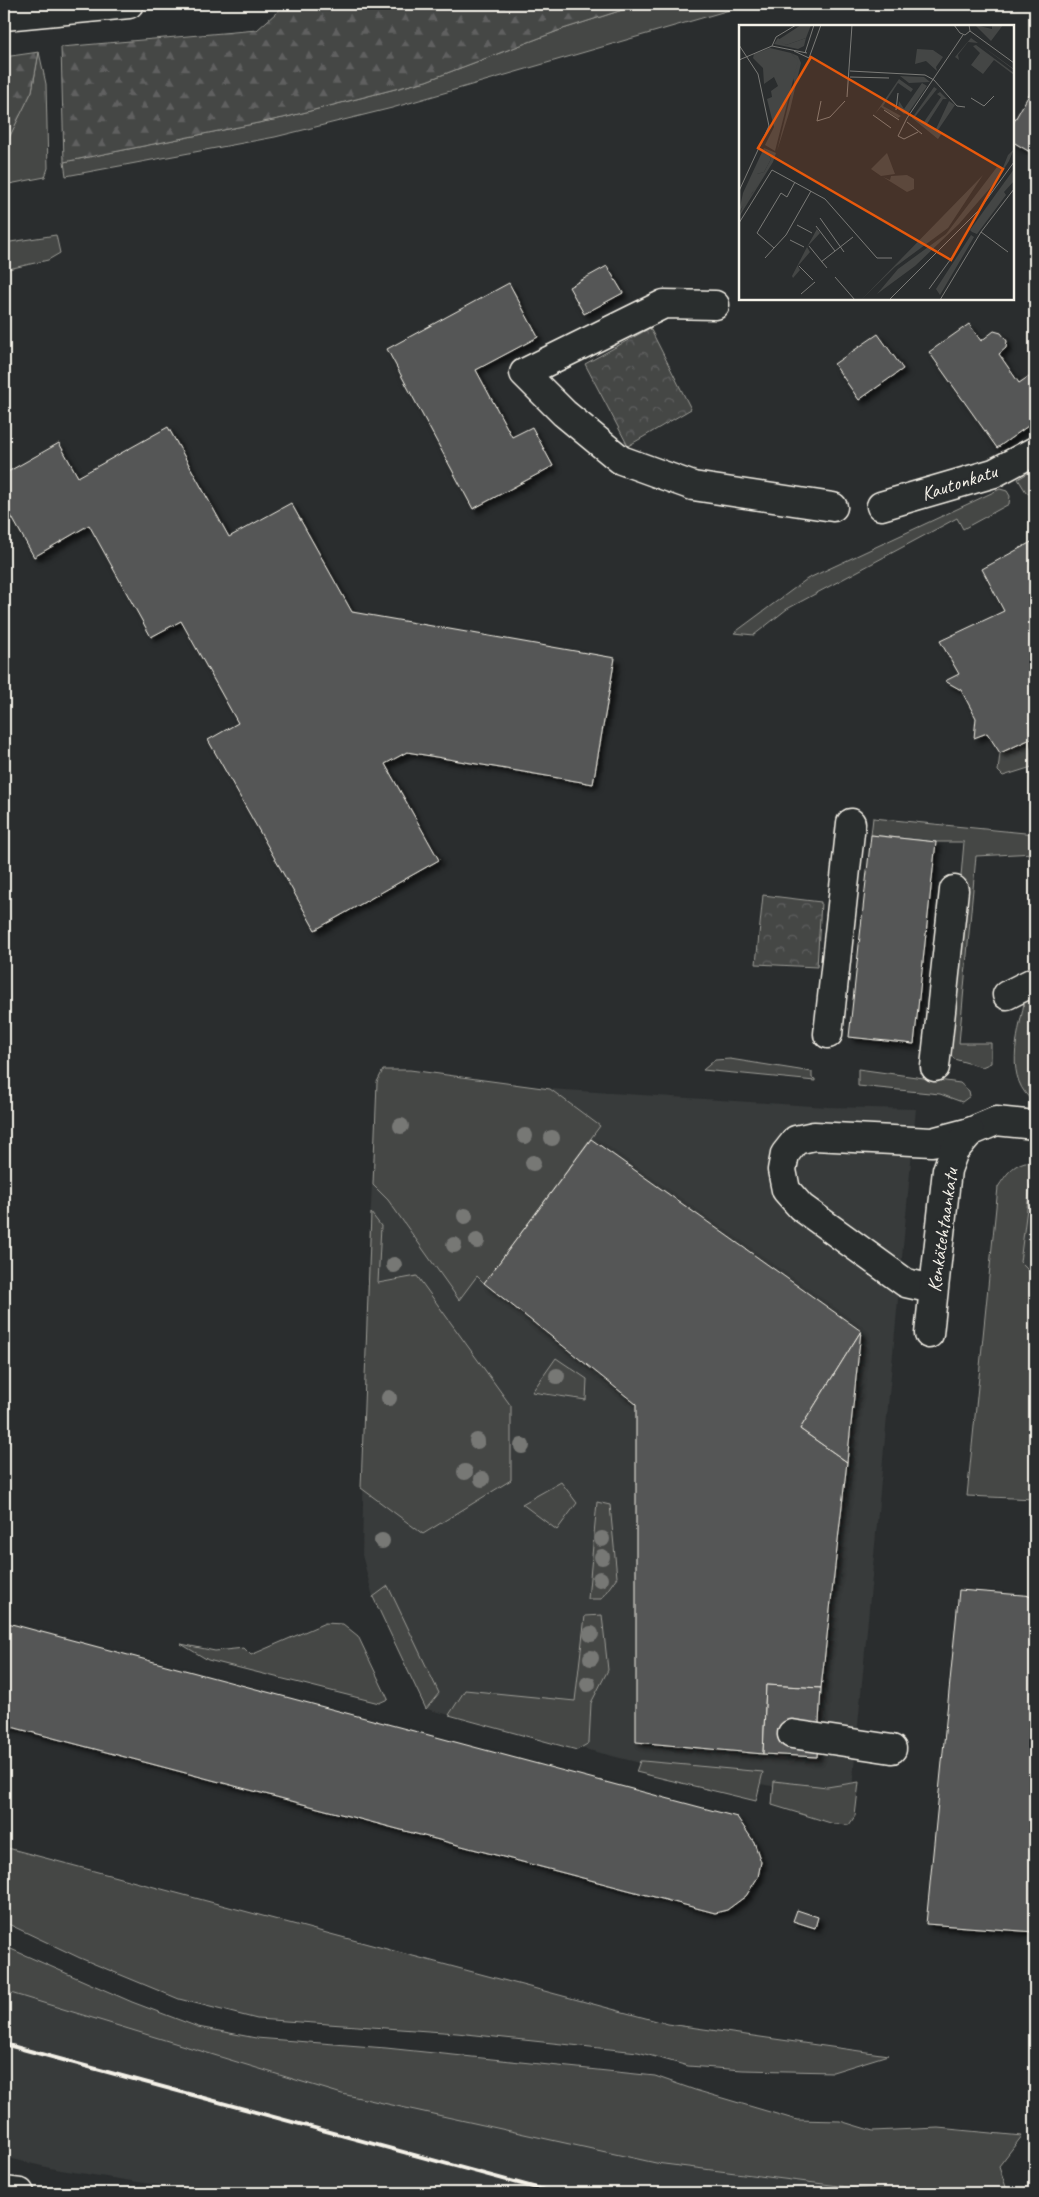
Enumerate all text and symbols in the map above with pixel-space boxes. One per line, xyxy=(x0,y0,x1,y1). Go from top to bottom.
inset map xyxy=(739,25,1014,300)
street label: Kautonkatu xyxy=(918,458,1002,506)
street label: Kenkätehtaankatu xyxy=(921,1165,964,1294)

